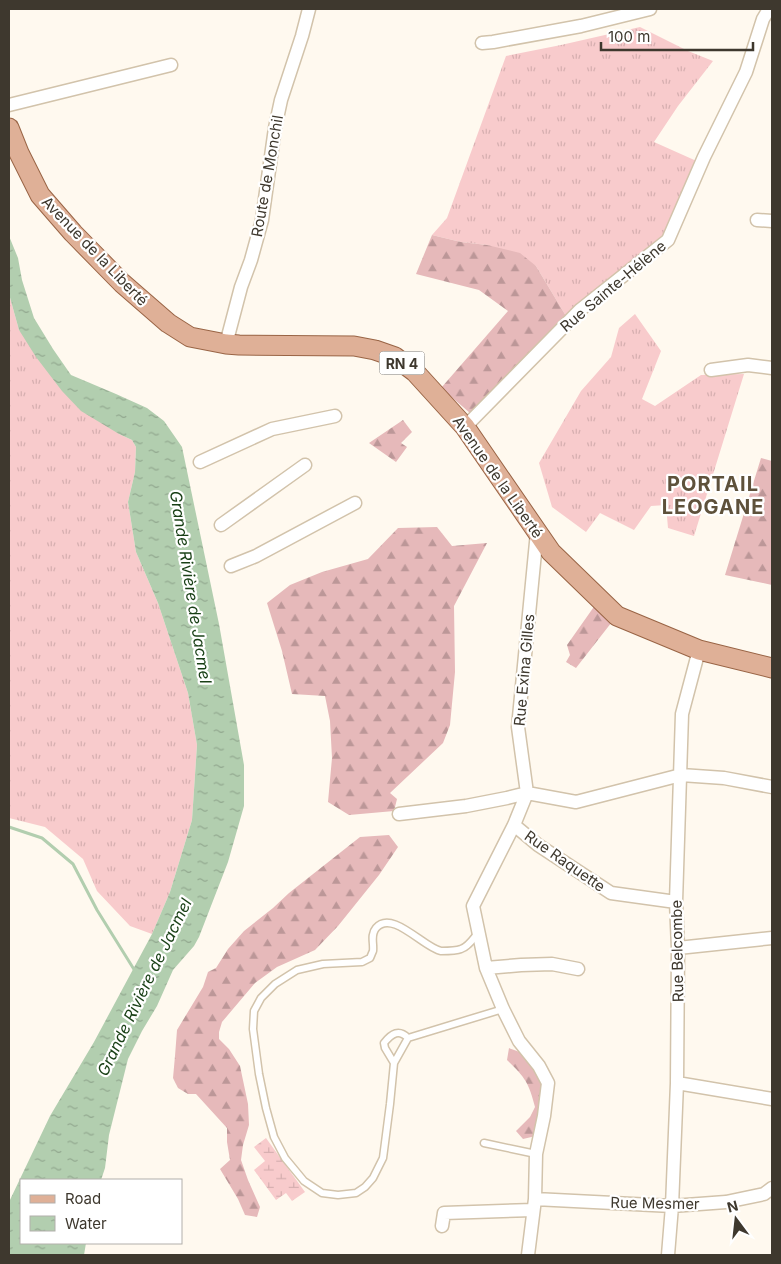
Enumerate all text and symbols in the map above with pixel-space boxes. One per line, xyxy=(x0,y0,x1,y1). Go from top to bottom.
scale bar xyxy=(601,20,754,52)
text: 100 m xyxy=(608,27,650,46)
street label: Route de Monchil xyxy=(247,114,287,238)
street label: Avenue de la Liberté xyxy=(38,192,152,310)
street label: Rue Sainte-Hélène xyxy=(556,236,670,336)
road number: RN 4 xyxy=(380,352,424,374)
street label: Avenue de la Liberté xyxy=(449,412,547,542)
district label: PORTAIL LEOGANE xyxy=(662,472,764,519)
water label: Grande Rivière de Jacmel xyxy=(166,489,216,685)
street label: Rue Exina Gilles xyxy=(510,613,538,727)
street label: Rue Raquette xyxy=(521,826,609,896)
water label: Grande Rivière de Jacmel xyxy=(92,895,196,1079)
street label: Rue Belcombe xyxy=(667,900,687,1002)
legend xyxy=(20,1179,182,1244)
text: Road xyxy=(65,1189,101,1208)
street label: Rue Mesmer xyxy=(610,1193,700,1213)
north arrow xyxy=(711,1194,761,1244)
text: N xyxy=(725,1196,740,1216)
text: Water xyxy=(65,1214,107,1233)

